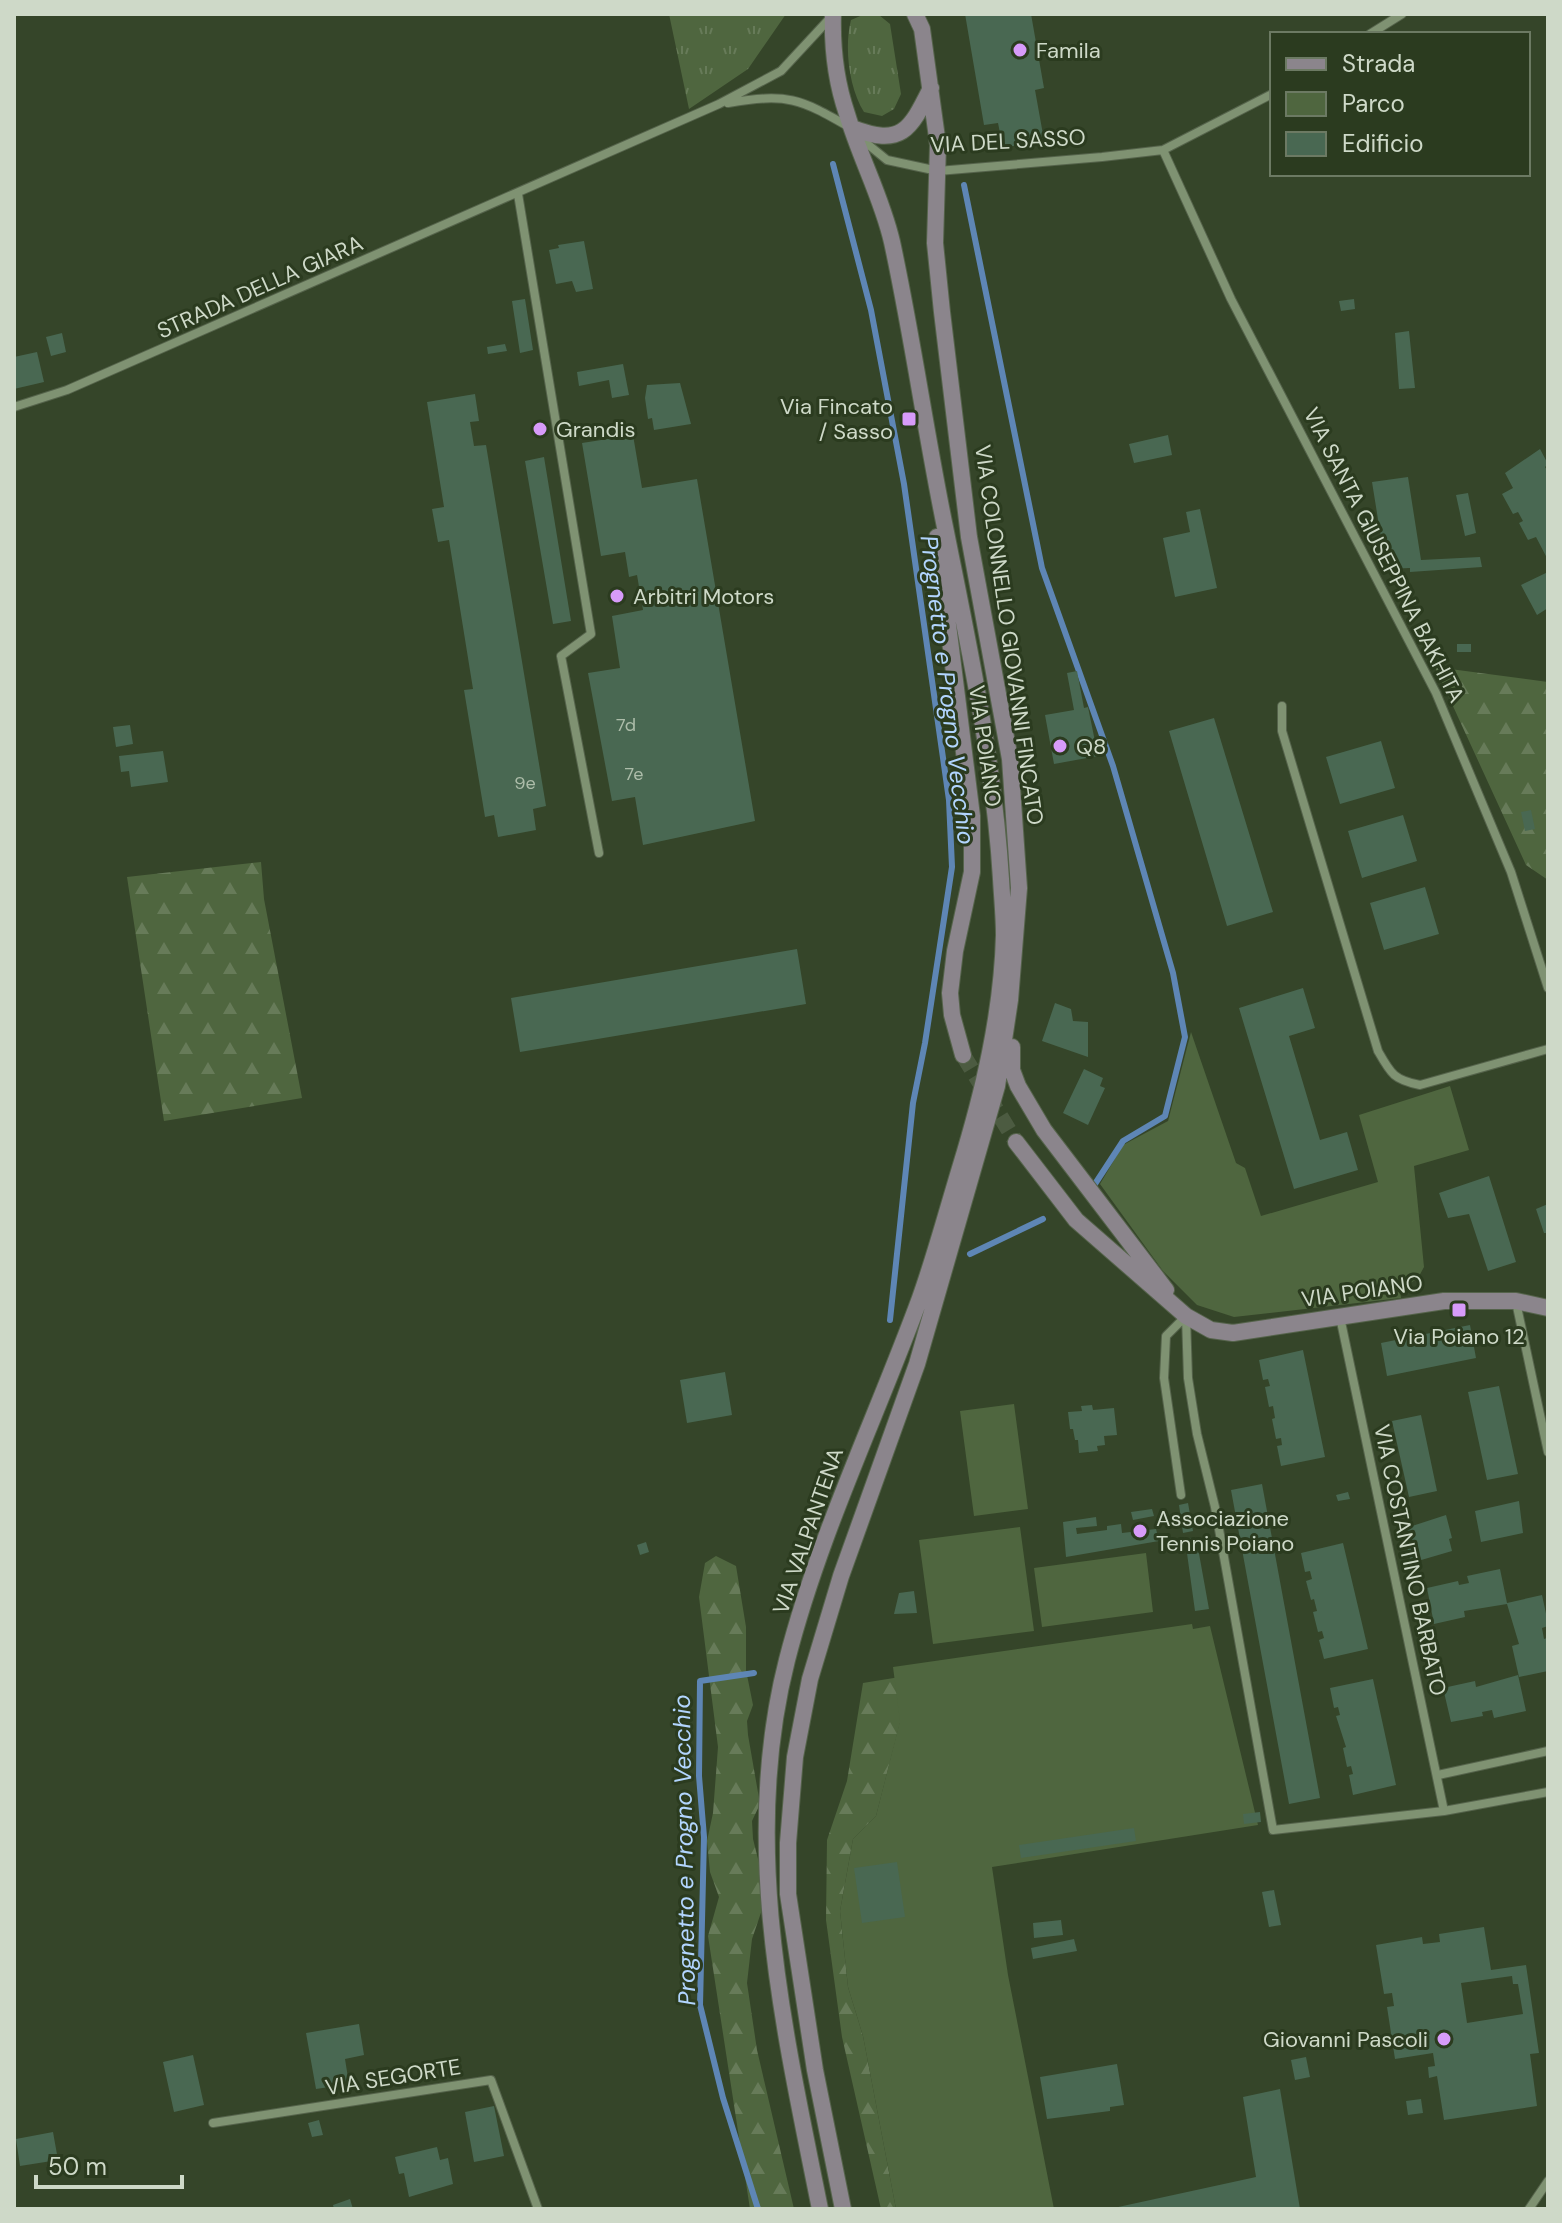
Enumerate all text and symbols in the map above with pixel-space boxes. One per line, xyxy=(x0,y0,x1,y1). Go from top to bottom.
legend xyxy=(1270,32,1530,176)
place label: Famila xyxy=(1036,36,1101,65)
marker: Famila xyxy=(1011,41,1029,59)
text: Strada xyxy=(1342,48,1415,79)
text: Parco xyxy=(1342,88,1405,119)
street label: VIA DEL SASSO xyxy=(930,122,1086,160)
text: Edificio xyxy=(1342,128,1424,159)
street label: STRADA DELLA GIARA xyxy=(153,229,367,345)
place label: Via Fincato / Sasso xyxy=(780,392,893,446)
street label: VIA SANTA GIUSEPPINA BAKHITA xyxy=(1297,403,1471,707)
marker: Via Fincato / Sasso xyxy=(900,410,918,428)
place label: Grandis xyxy=(556,415,636,444)
marker: Grandis xyxy=(531,420,549,438)
street label: VIA COLONNELLO GIOVANNI FINCATO xyxy=(968,443,1050,827)
water label: Prognetto e Progno Vecchio xyxy=(914,534,982,846)
place label: Arbitri Motors xyxy=(633,582,774,611)
marker: Arbitri Motors xyxy=(608,587,626,605)
street label: VIA POIANO xyxy=(962,684,1008,808)
house number: 7d xyxy=(616,713,636,737)
place label: Q8 xyxy=(1076,732,1106,761)
marker: Q8 xyxy=(1051,737,1069,755)
house number: 7e xyxy=(625,762,643,786)
house number: 9e xyxy=(514,771,536,795)
street label: VIA POIANO xyxy=(1300,1268,1424,1314)
marker: Via Poiano 12 xyxy=(1450,1301,1468,1319)
place label: Via Poiano 12 xyxy=(1393,1322,1525,1351)
street label: VIA COSTANTINO BARBATO xyxy=(1367,1422,1453,1698)
street label: VIA VALPANTENA xyxy=(766,1444,850,1618)
place label: Associazione Tennis Poiano xyxy=(1156,1504,1294,1558)
marker: Associazione Tennis Poiano xyxy=(1131,1522,1149,1540)
water label: Prognetto e Progno Vecchio xyxy=(666,1694,702,2006)
place label: Giovanni Pascoli xyxy=(1263,2025,1428,2054)
marker: Giovanni Pascoli xyxy=(1435,2030,1453,2048)
street label: VIA SEGORTE xyxy=(323,2052,463,2102)
scale bar xyxy=(36,2139,182,2189)
text: 50 m xyxy=(48,2151,107,2182)

